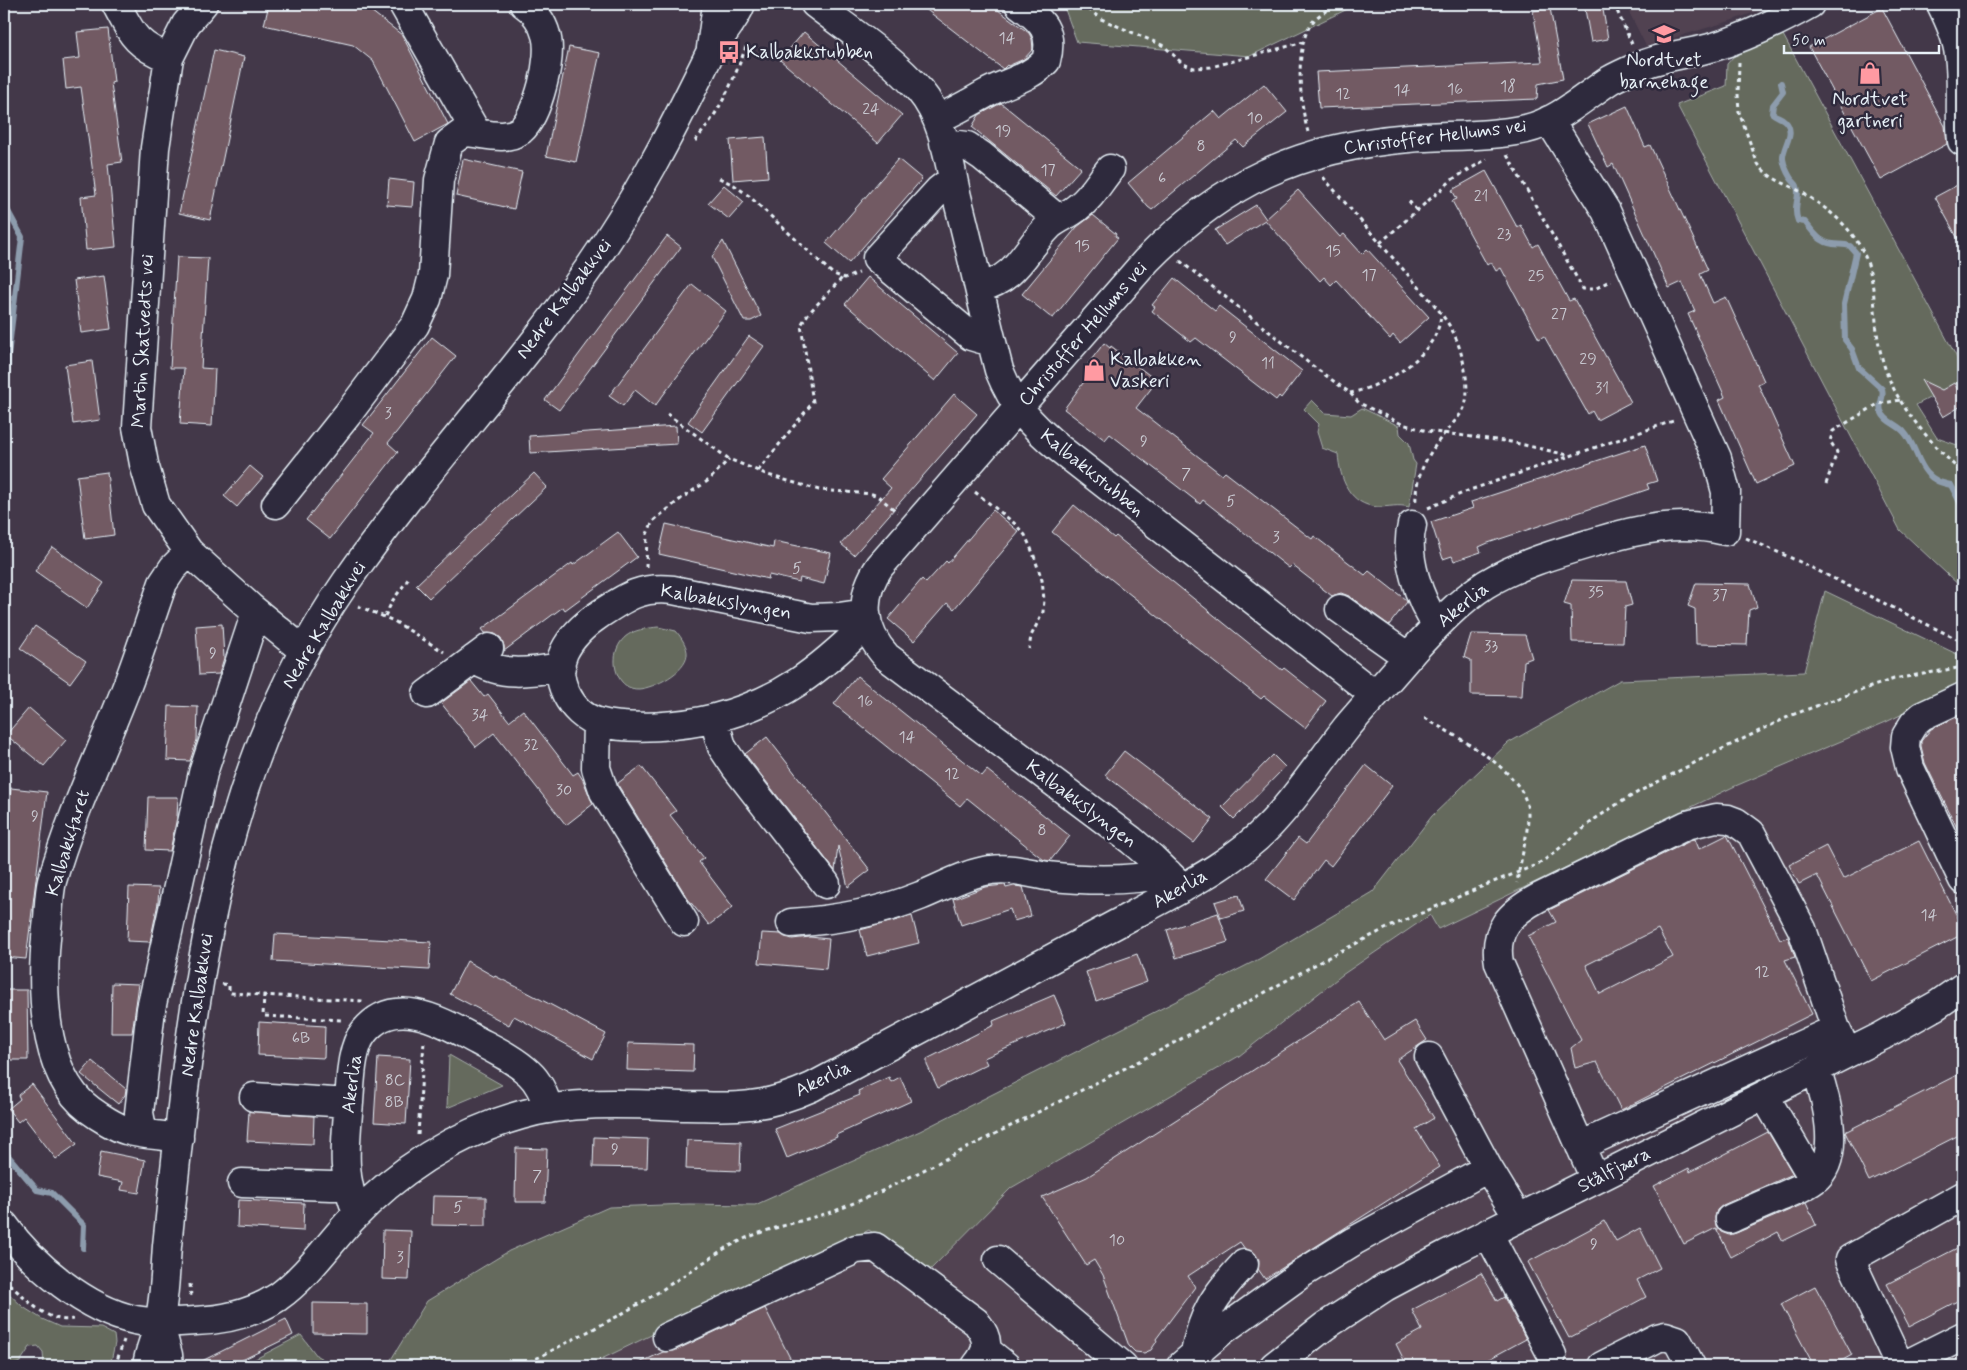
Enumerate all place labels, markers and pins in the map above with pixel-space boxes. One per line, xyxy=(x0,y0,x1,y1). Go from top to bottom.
school or university icon: Nordtvet barnehage xyxy=(1651,21,1677,47)
bus stop icon: Kalbakkstubben xyxy=(716,39,742,65)
place label: Kalbakkstubben xyxy=(746,40,873,65)
place label: Nordtvet barnehage xyxy=(1620,48,1709,98)
shop icon: Nordtvet gartneri xyxy=(1857,60,1883,86)
place label: Nordtvet gartneri xyxy=(1832,87,1908,135)
place label: Kalbakken Vaskeri xyxy=(1110,347,1202,394)
shop icon: Kalbakken Vaskeri xyxy=(1081,357,1107,383)

